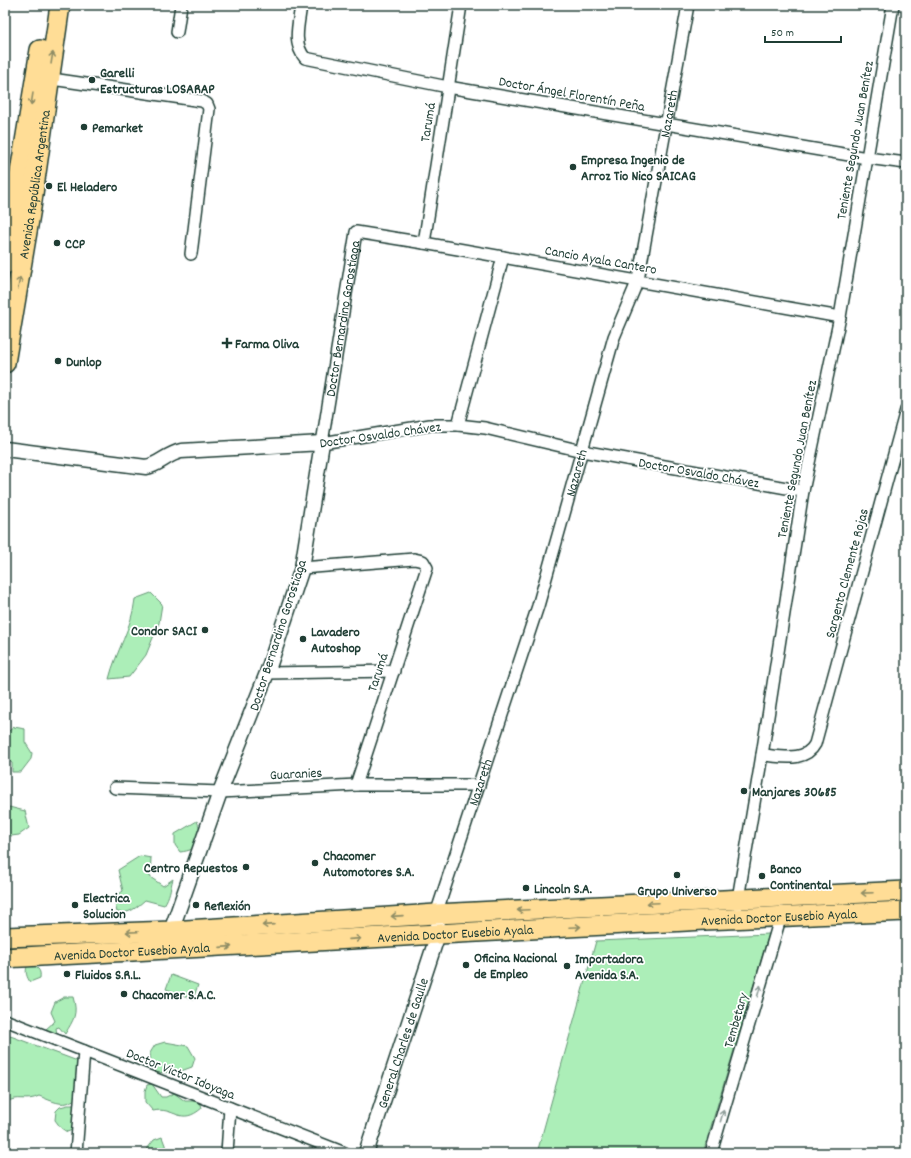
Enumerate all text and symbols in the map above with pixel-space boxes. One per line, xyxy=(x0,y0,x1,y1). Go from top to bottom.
scale bar xyxy=(765,18,841,44)
text: 50 m xyxy=(771,25,794,42)
one-way arrow xyxy=(48,52,56,65)
street label: Teniente Segundo Juan Benítez xyxy=(832,59,880,221)
place label: Garelli Estructuras LOSARAP xyxy=(100,64,215,100)
street label: Doctor Ángel Florentín Peña xyxy=(497,72,647,118)
marker: Garelli Estructuras LOSARAP xyxy=(87,75,97,85)
street label: Nazareth xyxy=(656,88,684,139)
one-way arrow xyxy=(28,92,36,105)
street label: Tarumá xyxy=(416,101,442,144)
street label: Avenida República Argentina xyxy=(15,108,57,261)
place label: Pemarket xyxy=(92,119,144,139)
marker: Pemarket xyxy=(79,122,89,132)
place label: Empresa Ingenio de Arroz Tio Nico SAICAG xyxy=(581,151,696,187)
marker: Empresa Ingenio de Arroz Tio Nico SAICAG xyxy=(568,162,578,172)
place label: El Heladero xyxy=(57,178,117,198)
marker: El Heladero xyxy=(44,181,54,191)
place label: CCP xyxy=(65,235,86,255)
marker: CCP xyxy=(52,238,62,248)
street label: Doctor Bernardino Gorostiaga xyxy=(322,239,367,398)
street label: Cancio Ayala Cantero xyxy=(543,241,658,281)
one-way arrow xyxy=(15,277,23,290)
place label: Farma Oliva xyxy=(235,335,300,355)
marker: Farma Oliva xyxy=(222,338,232,348)
place label: Dunlop xyxy=(66,353,102,373)
marker: Dunlop xyxy=(53,356,63,366)
street label: Teniente Segundo Juan Benítez xyxy=(773,378,823,540)
street label: Doctor Osvaldo Chávez xyxy=(318,417,443,454)
street label: Nazareth xyxy=(561,447,594,499)
street label: Doctor Osvaldo Chávez xyxy=(637,454,761,495)
street label: Sargento Clemente Rojas xyxy=(821,506,875,641)
street label: Doctor Bernardino Gorostiaga xyxy=(245,557,313,714)
place label: Condor SACI xyxy=(131,622,198,642)
place label: Lavadero Autoshop xyxy=(311,623,362,659)
marker: Condor SACI xyxy=(200,625,210,635)
marker: Lavadero Autoshop xyxy=(298,634,308,644)
street label: Tarumá xyxy=(363,650,395,695)
street label: Nazareth xyxy=(465,757,499,809)
street label: Guaranies xyxy=(269,764,323,786)
place label: Manjares 30685 xyxy=(752,783,837,803)
marker: Manjares 30685 xyxy=(739,786,749,796)
place label: Chacomer Automotores S.A. xyxy=(323,847,414,883)
marker: Chacomer Automotores S.A. xyxy=(310,858,320,868)
place label: Centro Repuestos xyxy=(144,859,238,879)
place label: Banco Continental xyxy=(770,860,832,896)
marker: Centro Repuestos xyxy=(241,862,251,872)
marker: Grupo Universo xyxy=(672,870,682,880)
marker: Banco Continental xyxy=(757,871,767,881)
place label: Lincoln S.A. xyxy=(534,880,592,900)
place label: Grupo Universo xyxy=(637,882,717,902)
marker: Lincoln S.A. xyxy=(521,883,531,893)
place label: Electrica Solucion xyxy=(83,889,131,925)
one-way arrow xyxy=(861,889,874,897)
place label: Reflexión xyxy=(204,897,251,917)
marker: Electrica Solucion xyxy=(70,900,80,910)
marker: Reflexión xyxy=(191,900,201,910)
one-way arrow xyxy=(647,900,660,907)
street label: Avenida Doctor Eusebio Ayala xyxy=(700,905,858,932)
one-way arrow xyxy=(517,906,530,913)
one-way arrow xyxy=(391,913,404,920)
one-way arrow xyxy=(262,921,275,928)
street label: Avenida Doctor Eusebio Ayala xyxy=(377,921,534,949)
one-way arrow xyxy=(568,923,581,930)
one-way arrow xyxy=(126,929,139,936)
one-way arrow xyxy=(348,935,361,942)
street label: Avenida Doctor Eusebio Ayala xyxy=(53,939,211,967)
one-way arrow xyxy=(219,943,232,950)
place label: Oficina Nacional de Empleo xyxy=(474,949,558,985)
place label: Importadora Avenida S.A. xyxy=(575,950,645,986)
marker: Oficina Nacional de Empleo xyxy=(461,960,471,970)
marker: Importadora Avenida S.A. xyxy=(562,961,572,971)
place label: Fluidos S.R.L. xyxy=(75,966,141,986)
marker: Fluidos S.R.L. xyxy=(62,969,72,979)
street label: General Charles de Gaulle xyxy=(373,975,435,1111)
one-way arrow xyxy=(756,985,763,998)
place label: Chacomer S.A.C. xyxy=(132,986,216,1006)
marker: Chacomer S.A.C. xyxy=(119,989,129,999)
street label: Tembetary xyxy=(720,990,754,1050)
street label: Doctor Victor Idoyaga xyxy=(123,1044,238,1106)
one-way arrow xyxy=(719,1109,726,1122)

